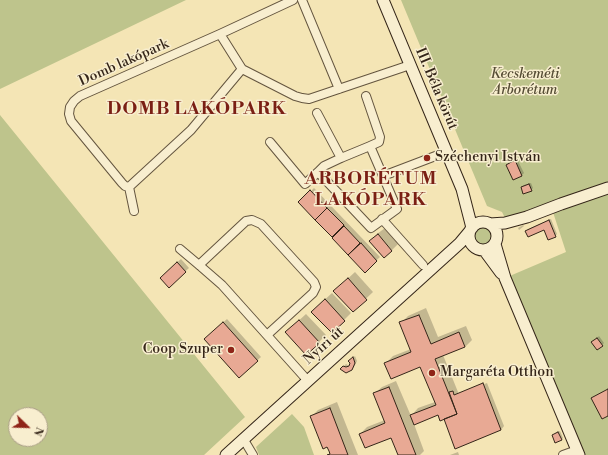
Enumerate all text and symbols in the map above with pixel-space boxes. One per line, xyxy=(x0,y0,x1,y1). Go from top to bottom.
street label: Domb lakópark xyxy=(77,36,171,90)
street label: III. Béla körút xyxy=(411,46,461,132)
park label: Kecskeméti Arborétum xyxy=(490,67,560,100)
district label: DOMB LAKÓPARK xyxy=(107,99,287,121)
place label: Széchenyi István xyxy=(435,150,541,166)
marker: Széchenyi István xyxy=(422,153,432,163)
district label: ARBORÉTUM LAKÓPARK xyxy=(305,169,437,212)
street label: Nyíri út xyxy=(300,324,348,368)
place label: Coop Szuper xyxy=(143,342,223,358)
marker: Coop Szuper xyxy=(226,345,236,355)
place label: Margaréta Otthon xyxy=(440,365,553,381)
marker: Margaréta Otthon xyxy=(427,368,437,378)
north arrow xyxy=(8,407,48,447)
text: N xyxy=(30,425,46,438)

